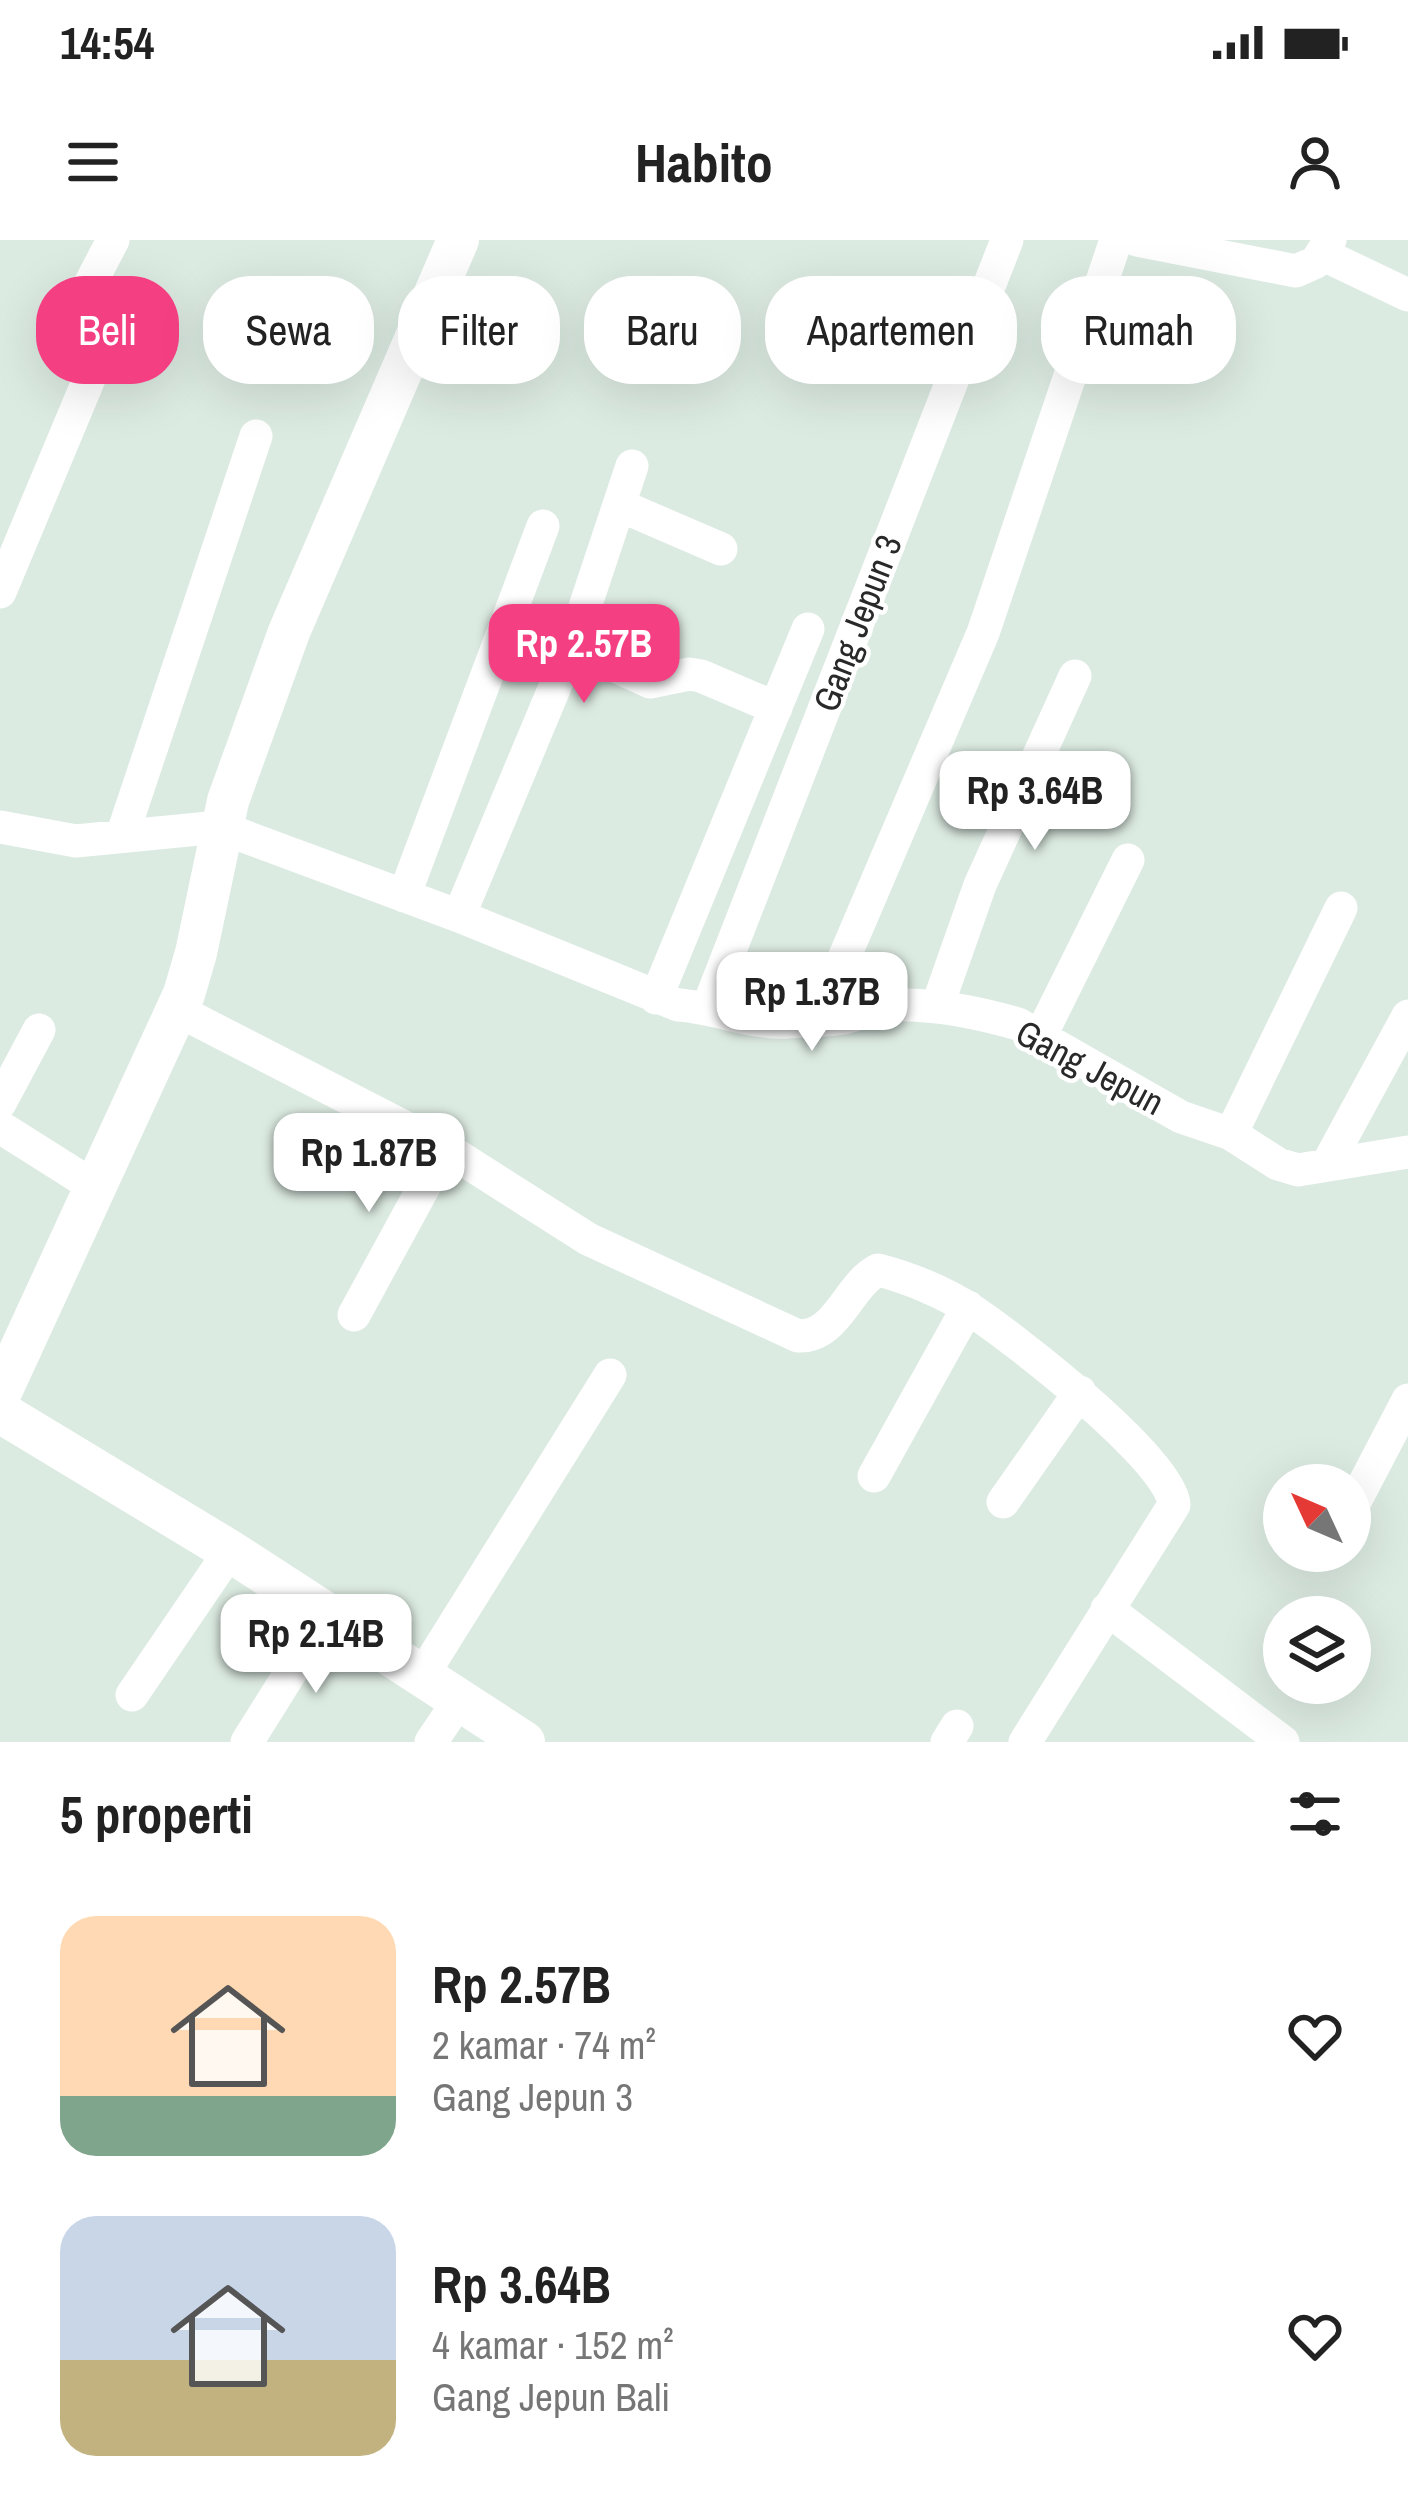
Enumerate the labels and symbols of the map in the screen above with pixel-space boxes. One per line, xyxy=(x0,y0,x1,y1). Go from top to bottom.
street label: Gang Jepun 3 xyxy=(801,528,913,718)
pin: Rp 2.57B xyxy=(460,604,708,706)
pin: Rp 3.64B xyxy=(911,751,1159,853)
pin: Rp 1.37B xyxy=(688,952,936,1054)
street label: Gang Jepun xyxy=(1008,1008,1172,1126)
pin: Rp 1.87B xyxy=(245,1113,493,1215)
north arrow xyxy=(1263,1464,1371,1572)
pin: Rp 2.14B xyxy=(192,1594,440,1696)

